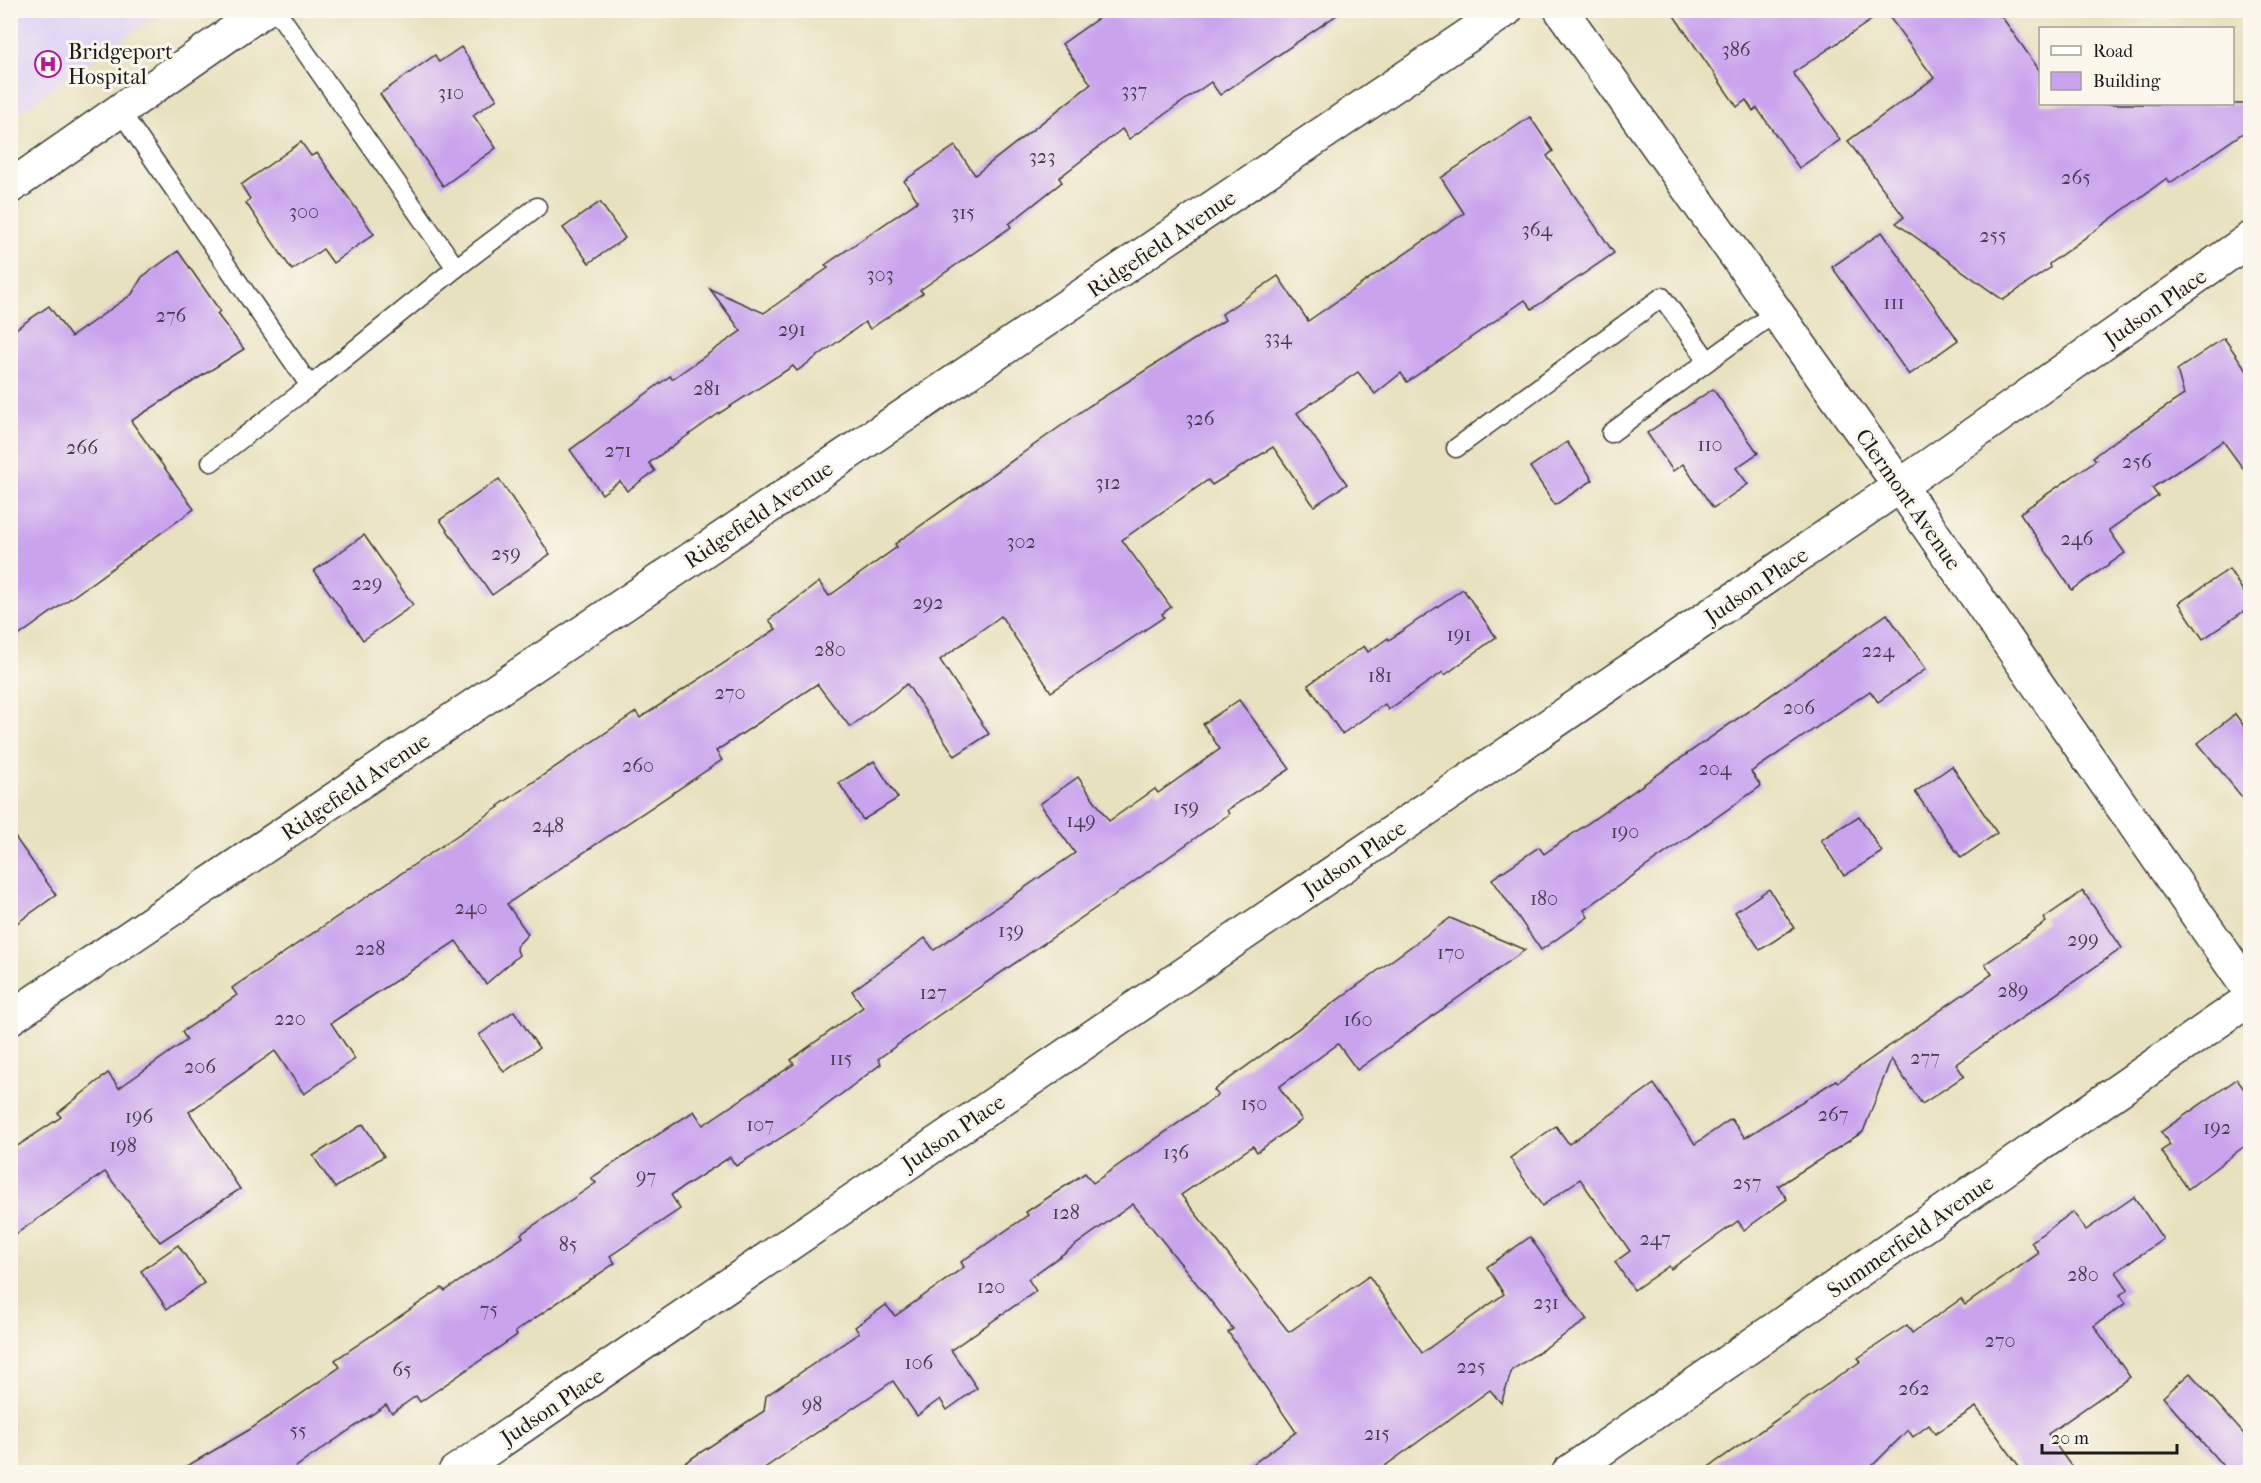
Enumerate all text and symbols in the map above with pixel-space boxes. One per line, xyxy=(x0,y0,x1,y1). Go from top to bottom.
legend xyxy=(2039,27,2234,105)
house number: 386 xyxy=(1721,38,1751,61)
place label: Bridgeport Hospital xyxy=(68,39,173,90)
text: Road xyxy=(2093,41,2133,62)
hospital icon: Bridgeport Hospital xyxy=(33,49,63,79)
text: Building xyxy=(2093,71,2161,92)
house number: 337 xyxy=(1121,79,1147,102)
house number: 310 xyxy=(438,81,464,104)
house number: 323 xyxy=(1029,145,1055,168)
house number: 265 xyxy=(2061,166,2091,189)
street label: Ridgefield Avenue xyxy=(1082,184,1241,303)
house number: 300 xyxy=(289,200,319,223)
house number: 315 xyxy=(951,201,975,224)
house number: 364 xyxy=(1522,218,1554,241)
house number: 255 xyxy=(1979,224,2007,247)
house number: 303 xyxy=(866,263,894,286)
street label: Judson Place xyxy=(2098,263,2212,354)
house number: 111 xyxy=(1883,291,1905,314)
house number: 276 xyxy=(156,304,187,327)
house number: 291 xyxy=(778,318,806,341)
house number: 334 xyxy=(1264,326,1293,349)
house number: 281 xyxy=(693,377,721,400)
house number: 326 xyxy=(1185,407,1215,430)
street label: Clermont Avenue xyxy=(1850,424,1967,575)
house number: 110 xyxy=(1697,433,1723,456)
house number: 266 xyxy=(66,436,98,459)
house number: 271 xyxy=(604,439,632,462)
house number: 256 xyxy=(2122,450,2152,473)
street label: Ridgefield Avenue xyxy=(679,455,838,574)
house number: 312 xyxy=(1095,471,1121,494)
house number: 246 xyxy=(2061,527,2094,550)
house number: 302 xyxy=(1006,530,1036,553)
house number: 259 xyxy=(491,542,521,565)
street label: Judson Place xyxy=(1698,542,1813,631)
house number: 229 xyxy=(351,572,383,595)
house number: 292 xyxy=(912,591,944,614)
house number: 191 xyxy=(1447,623,1471,646)
house number: 280 xyxy=(814,638,846,661)
house number: 224 xyxy=(1862,639,1895,662)
house number: 181 xyxy=(1368,664,1392,687)
house number: 270 xyxy=(715,681,745,704)
house number: 206 xyxy=(1783,696,1815,719)
street label: Ridgefield Avenue xyxy=(276,727,435,846)
house number: 260 xyxy=(622,754,654,777)
house number: 204 xyxy=(1699,757,1733,780)
house number: 159 xyxy=(1173,796,1199,819)
house number: 149 xyxy=(1066,809,1096,832)
house number: 248 xyxy=(532,814,564,837)
street label: Judson Place xyxy=(1296,815,1411,904)
house number: 190 xyxy=(1611,820,1639,843)
house number: 180 xyxy=(1530,887,1558,910)
house number: 240 xyxy=(454,896,488,919)
house number: 139 xyxy=(998,919,1024,942)
house number: 299 xyxy=(2067,928,2099,951)
house number: 228 xyxy=(355,937,385,960)
house number: 170 xyxy=(1437,941,1465,964)
house number: 289 xyxy=(1998,979,2028,1002)
house number: 127 xyxy=(919,981,947,1004)
house number: 220 xyxy=(274,1007,306,1030)
house number: 160 xyxy=(1344,1008,1372,1031)
house number: 277 xyxy=(1910,1046,1940,1069)
house number: 115 xyxy=(830,1047,852,1070)
house number: 206 xyxy=(184,1055,216,1078)
street label: Judson Place xyxy=(895,1089,1010,1178)
house number: 150 xyxy=(1241,1092,1267,1115)
house number: 267 xyxy=(1818,1103,1849,1126)
house number: 196 xyxy=(125,1105,153,1128)
house number: 107 xyxy=(746,1113,774,1136)
house number: 192 xyxy=(2203,1116,2231,1139)
house number: 198 xyxy=(109,1134,137,1157)
house number: 136 xyxy=(1163,1141,1189,1164)
house number: 97 xyxy=(636,1165,656,1188)
street label: Summerfield Avenue xyxy=(1822,1170,1999,1304)
house number: 257 xyxy=(1733,1171,1762,1194)
house number: 128 xyxy=(1052,1201,1080,1224)
house number: 247 xyxy=(1639,1227,1671,1250)
house number: 85 xyxy=(559,1233,577,1256)
house number: 280 xyxy=(2067,1263,2099,1286)
house number: 120 xyxy=(977,1275,1005,1298)
house number: 231 xyxy=(1533,1291,1559,1314)
house number: 75 xyxy=(480,1298,498,1321)
house number: 270 xyxy=(1985,1329,2015,1352)
house number: 106 xyxy=(905,1351,934,1374)
house number: 225 xyxy=(1456,1355,1486,1378)
house number: 65 xyxy=(392,1358,412,1381)
street label: Judson Place xyxy=(494,1363,609,1452)
house number: 262 xyxy=(1898,1377,1930,1400)
house number: 98 xyxy=(802,1393,822,1416)
scale bar xyxy=(2042,1417,2177,1455)
house number: 55 xyxy=(289,1419,307,1442)
house number: 215 xyxy=(1364,1422,1390,1445)
text: 20 m xyxy=(2051,1428,2089,1449)

